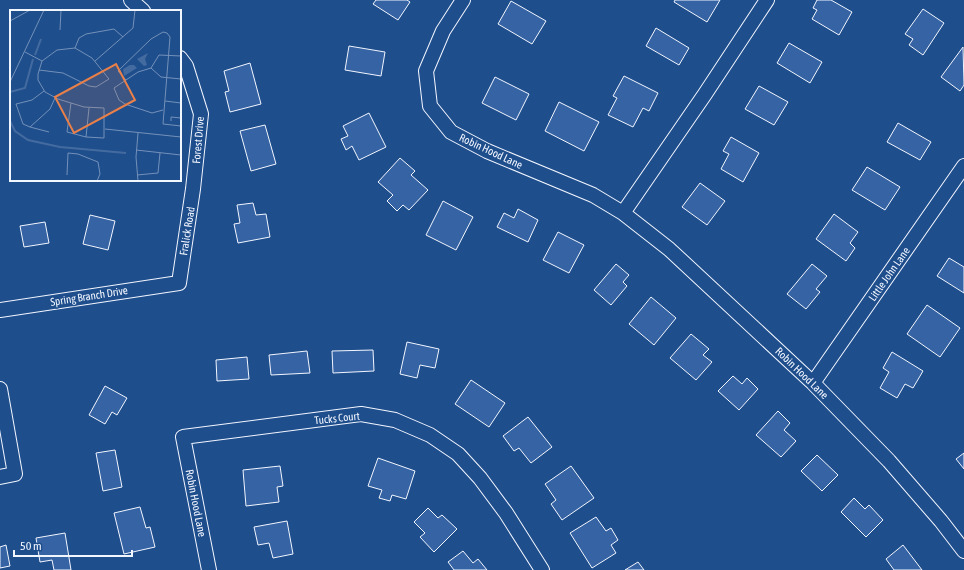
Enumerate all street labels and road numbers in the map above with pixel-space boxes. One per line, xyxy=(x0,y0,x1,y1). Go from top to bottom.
street label: Forest Drive xyxy=(190,116,206,164)
street label: Robin Hood Lane xyxy=(457,131,525,171)
street label: Fralick Road xyxy=(177,206,197,256)
street label: Little John Lane xyxy=(866,245,912,303)
street label: Spring Branch Drive xyxy=(49,284,129,308)
street label: Robin Hood Lane xyxy=(773,345,831,401)
street label: Tucks Court xyxy=(314,410,360,426)
street label: Robin Hood Lane xyxy=(184,468,208,538)

